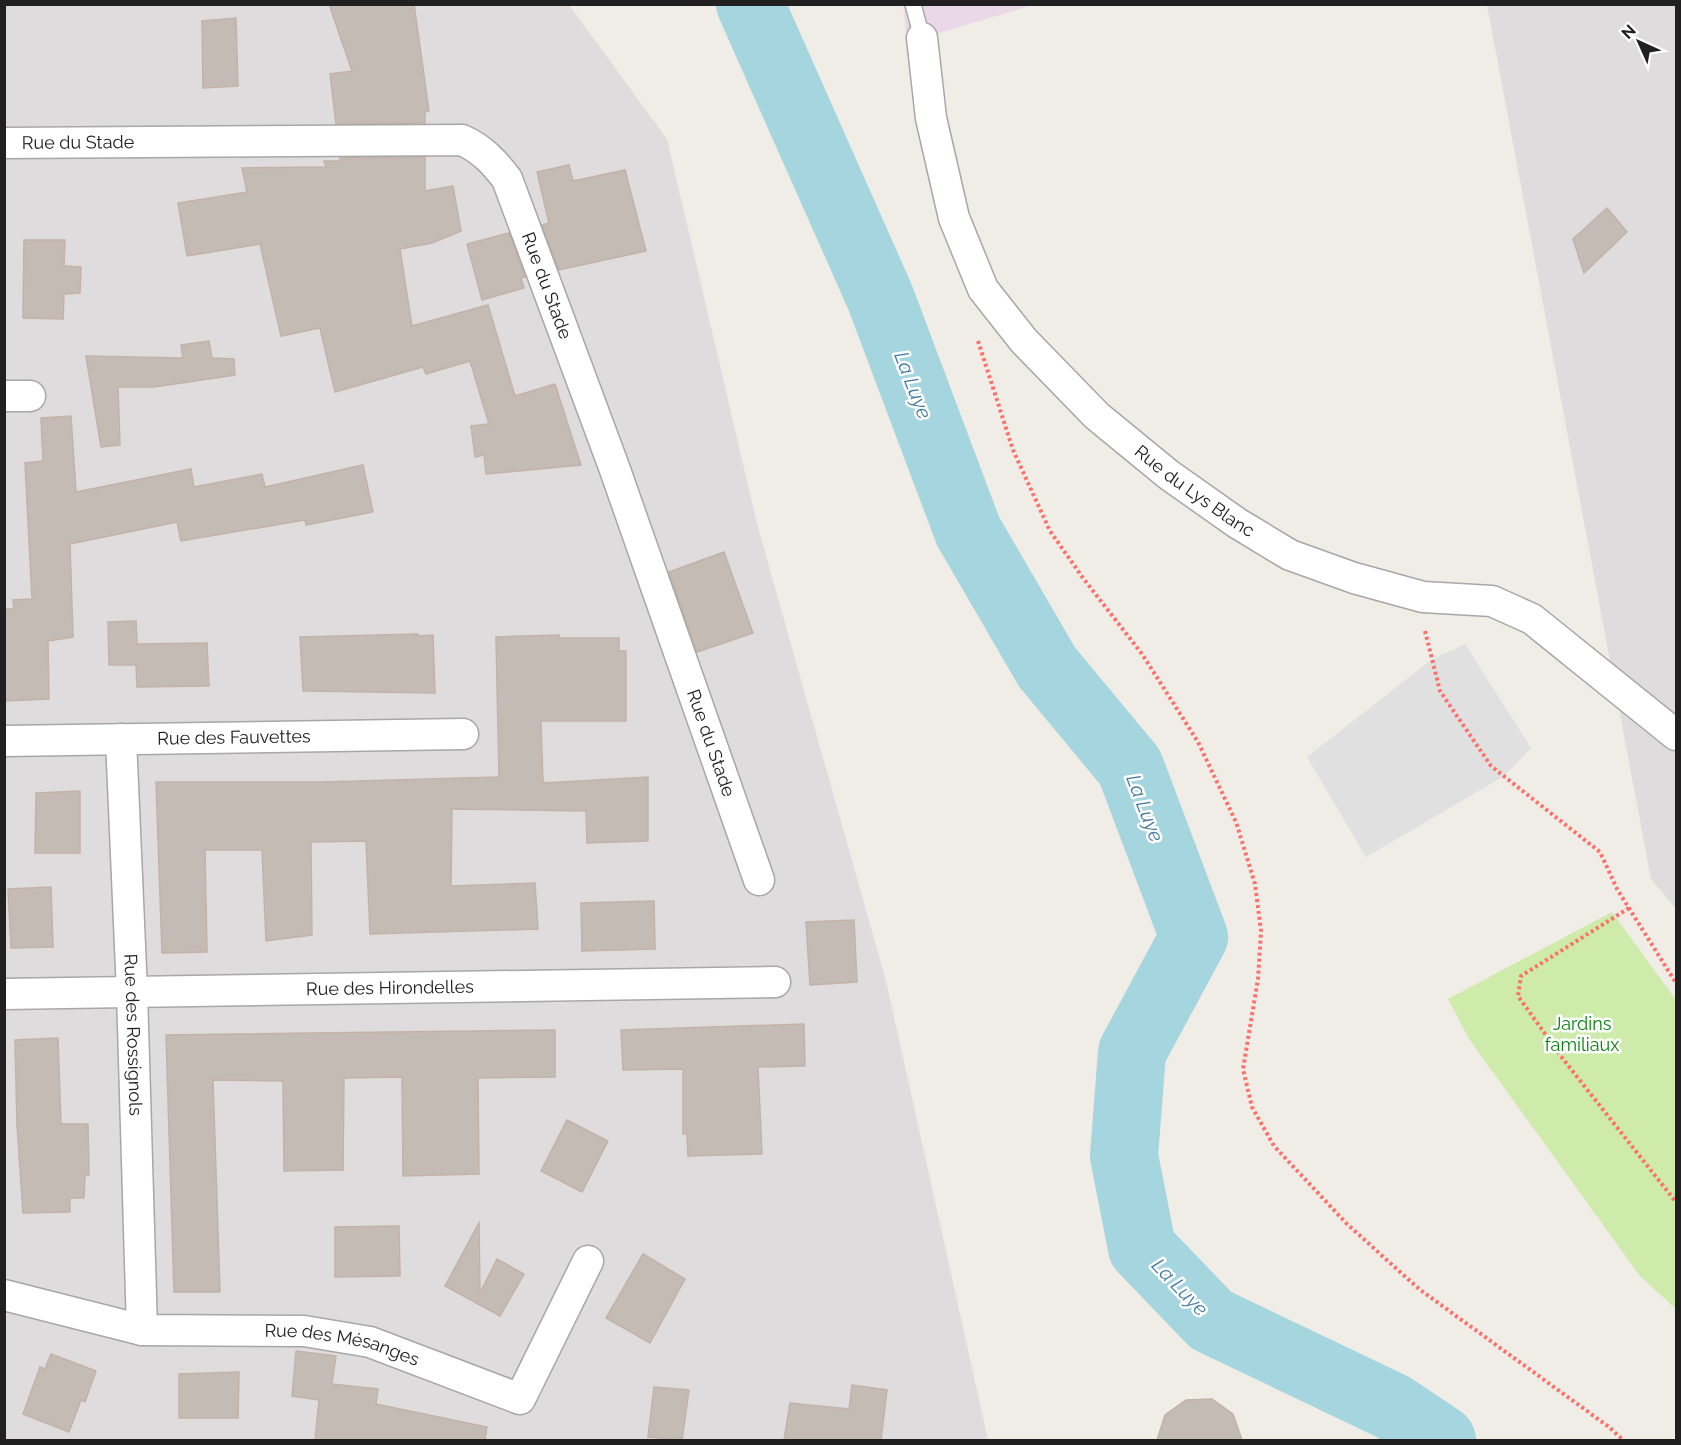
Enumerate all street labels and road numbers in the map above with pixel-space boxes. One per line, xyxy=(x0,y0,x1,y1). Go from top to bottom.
street label: Rue du Stade xyxy=(22,131,135,153)
street label: Rue du Stade xyxy=(518,229,577,342)
street label: Rue du Lys Blanc xyxy=(1131,440,1259,541)
street label: Rue du Stade xyxy=(683,686,740,800)
street label: Rue des Fauvettes xyxy=(157,725,311,749)
street label: Rue des Rossignols xyxy=(120,953,147,1116)
street label: Rue des Hirondelles xyxy=(306,976,474,999)
street label: Rue des Mésanges xyxy=(264,1320,423,1370)

